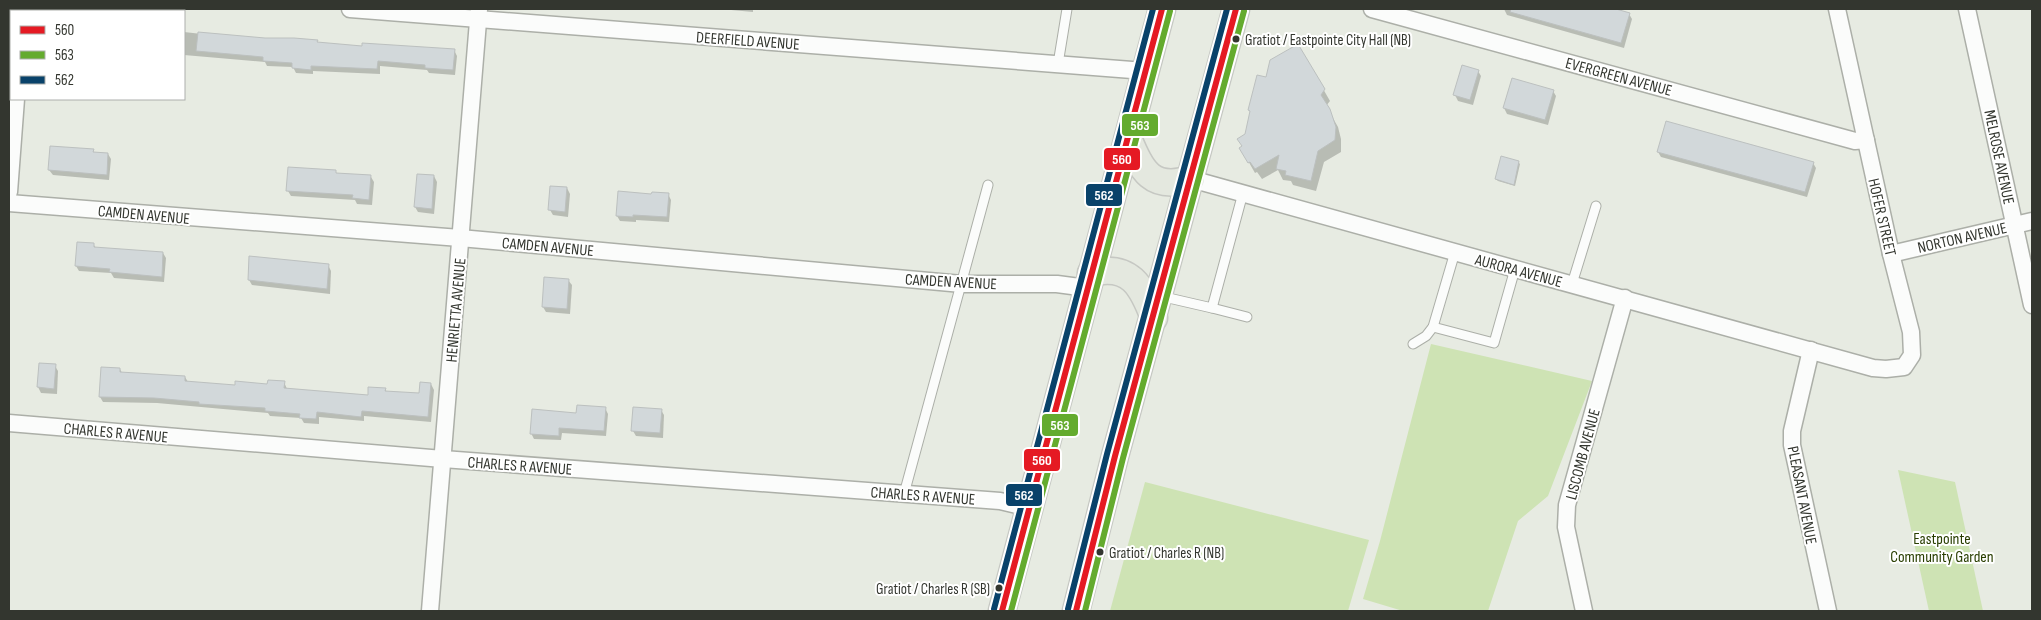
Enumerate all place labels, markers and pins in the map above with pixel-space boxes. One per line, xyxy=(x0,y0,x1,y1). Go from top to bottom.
place label: Gratiot / Eastpointe City Hall (NB) xyxy=(1245,31,1411,50)
marker: Gratiot / Eastpointe City Hall (NB) xyxy=(1231,34,1241,44)
place label: Gratiot / Charles R (NB) xyxy=(1109,544,1224,563)
marker: Gratiot / Charles R (NB) xyxy=(1095,547,1105,557)
place label: Gratiot / Charles R (SB) xyxy=(876,580,990,599)
marker: Gratiot / Charles R (SB) xyxy=(994,583,1004,593)

